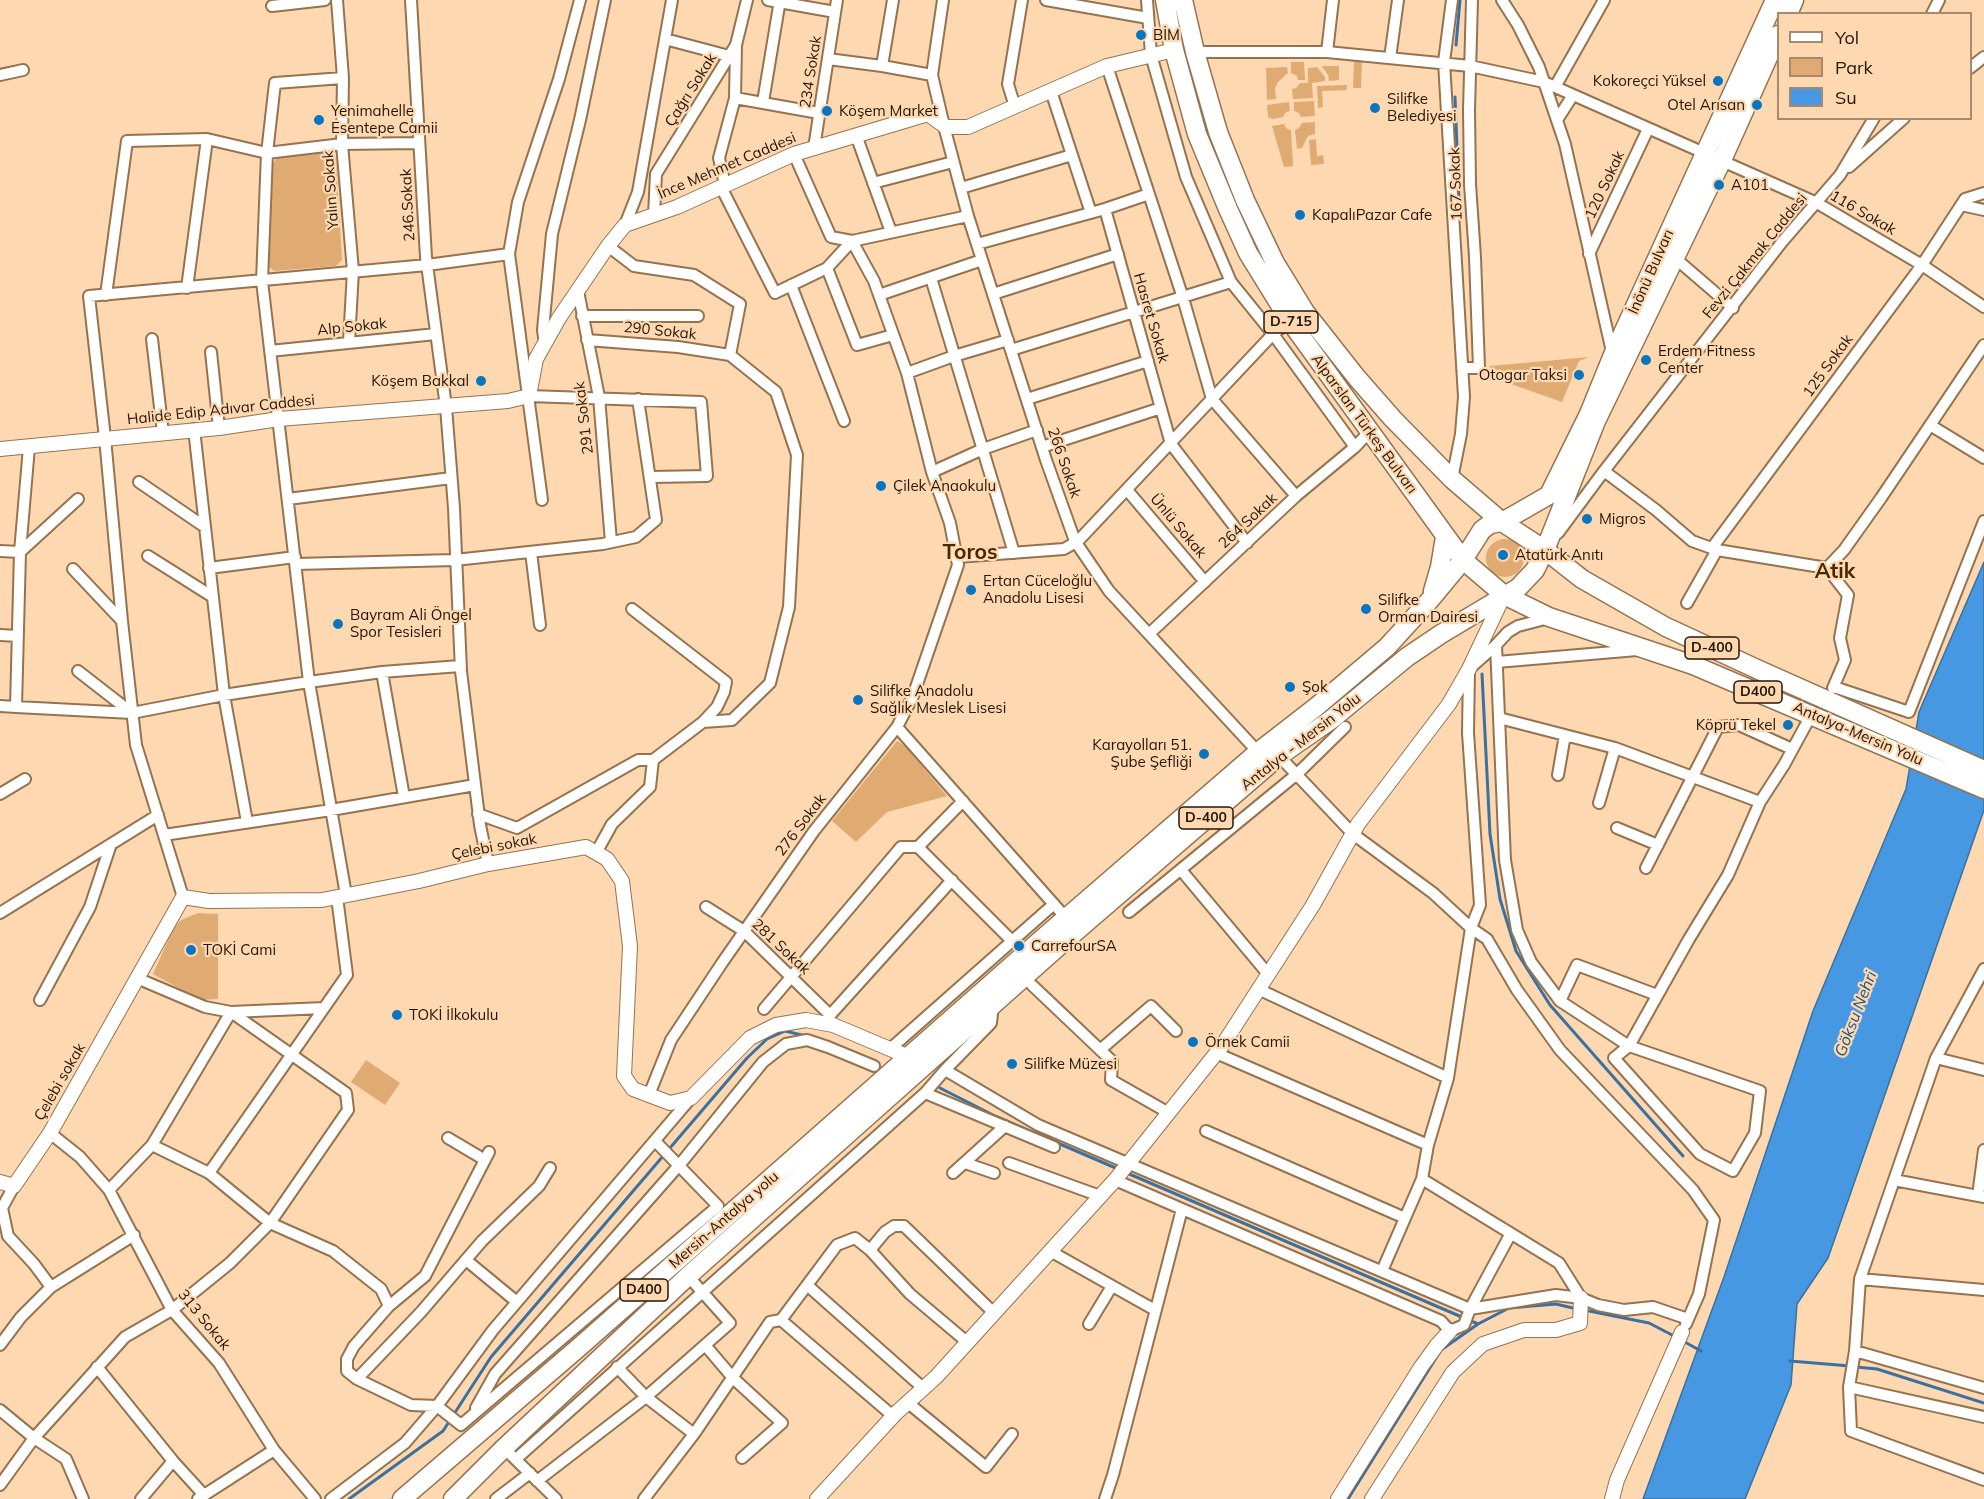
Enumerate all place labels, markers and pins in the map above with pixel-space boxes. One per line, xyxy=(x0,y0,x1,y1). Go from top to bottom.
place label: BİM xyxy=(1153,26,1180,44)
marker: BİM xyxy=(1134,28,1148,42)
place label: Kokoreçci Yüksel xyxy=(1593,72,1706,90)
marker: Kokoreçci Yüksel xyxy=(1711,74,1725,88)
place label: Silifke Belediyesi xyxy=(1387,90,1457,125)
place label: Otel Arısan xyxy=(1667,96,1745,114)
marker: Otel Arısan xyxy=(1750,98,1764,112)
marker: Silifke Belediyesi xyxy=(1368,101,1382,115)
place label: Yenimahelle Esentepe Camii xyxy=(331,102,438,137)
place label: Köşem Market xyxy=(839,102,938,120)
marker: Köşem Market xyxy=(820,104,834,118)
marker: Yenimahelle Esentepe Camii xyxy=(312,113,326,127)
place label: A101 xyxy=(1731,176,1769,194)
marker: A101 xyxy=(1712,178,1726,192)
place label: KapalıPazar Cafe xyxy=(1312,206,1432,224)
marker: KapalıPazar Cafe xyxy=(1293,208,1307,222)
place label: Erdem Fitness Center xyxy=(1658,342,1755,377)
marker: Erdem Fitness Center xyxy=(1639,353,1653,367)
place label: Otogar Taksi xyxy=(1479,366,1567,384)
marker: Otogar Taksi xyxy=(1572,368,1586,382)
place label: Köşem Bakkal xyxy=(371,372,469,390)
marker: Köşem Bakkal xyxy=(474,374,488,388)
place label: Çilek Anaokulu xyxy=(893,477,996,495)
marker: Çilek Anaokulu xyxy=(874,479,888,493)
place label: Migros xyxy=(1599,510,1646,528)
marker: Migros xyxy=(1580,512,1594,526)
place label: Atatürk Anıtı xyxy=(1515,546,1603,564)
marker: Atatürk Anıtı xyxy=(1496,548,1510,562)
place label: Ertan Cüceloğlu Anadolu Lisesi xyxy=(983,572,1092,607)
marker: Ertan Cüceloğlu Anadolu Lisesi xyxy=(964,583,978,597)
place label: Silifke Orman Dairesi xyxy=(1378,591,1478,626)
marker: Silifke Orman Dairesi xyxy=(1359,602,1373,616)
place label: Bayram Ali Öngel Spor Tesisleri xyxy=(350,606,472,641)
marker: Bayram Ali Öngel Spor Tesisleri xyxy=(331,617,345,631)
place label: Şok xyxy=(1302,678,1328,696)
marker: Şok xyxy=(1283,680,1297,694)
place label: Silifke Anadolu Sağlık Meslek Lisesi xyxy=(870,682,1006,717)
marker: Silifke Anadolu Sağlık Meslek Lisesi xyxy=(851,693,865,707)
place label: Köprü Tekel xyxy=(1696,716,1776,734)
marker: Köprü Tekel xyxy=(1781,718,1795,732)
place label: Karayolları 51. Şube Şefliği xyxy=(1092,736,1192,771)
marker: Karayolları 51. Şube Şefliği xyxy=(1197,747,1211,761)
place label: CarrefourSA xyxy=(1031,937,1117,955)
marker: CarrefourSA xyxy=(1012,939,1026,953)
place label: TOKİ Cami xyxy=(203,941,276,959)
marker: TOKİ Cami xyxy=(184,943,198,957)
place label: TOKİ İlkokulu xyxy=(409,1006,498,1024)
marker: TOKİ İlkokulu xyxy=(390,1008,404,1022)
place label: Örnek Camii xyxy=(1205,1033,1290,1051)
marker: Örnek Camii xyxy=(1186,1035,1200,1049)
place label: Silifke Müzesi xyxy=(1024,1055,1117,1073)
marker: Silifke Müzesi xyxy=(1005,1057,1019,1071)

